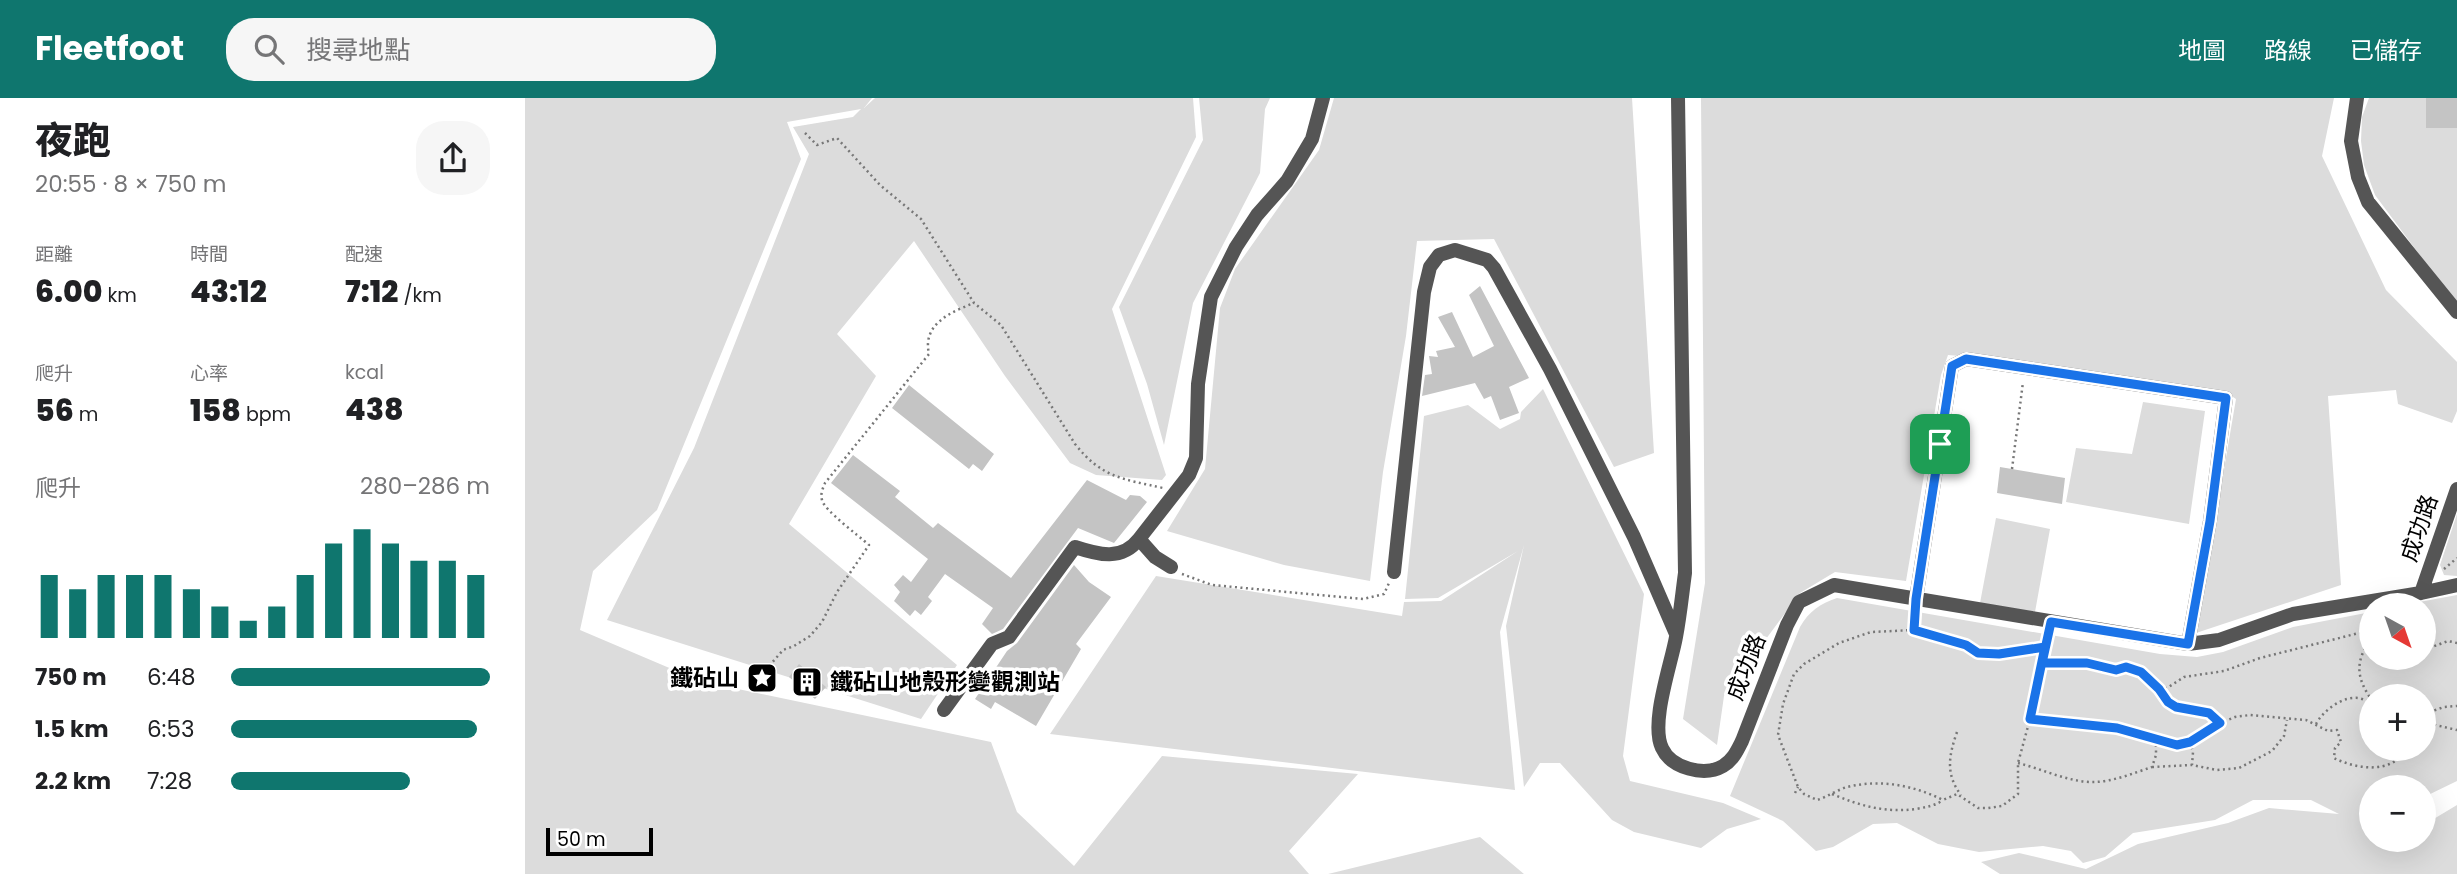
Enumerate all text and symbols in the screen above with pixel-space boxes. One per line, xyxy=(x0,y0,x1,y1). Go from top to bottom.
search box xyxy=(226,18,716,81)
text: Fleetfoot xyxy=(35,25,184,72)
icon: search xyxy=(250,30,288,68)
text: 搜尋地點 xyxy=(306,32,410,68)
text: 地圖 xyxy=(2178,34,2226,67)
text: 路線 xyxy=(2264,34,2312,67)
text: 已儲存 xyxy=(2350,34,2422,67)
text: 夜跑 xyxy=(35,114,111,167)
button: share xyxy=(416,121,490,195)
text: 20:55 · 8 × 750 m xyxy=(35,168,226,200)
text: 距離 xyxy=(35,241,73,268)
text: 時間 xyxy=(190,241,228,268)
text: 配速 xyxy=(345,241,383,268)
text: 6.00 xyxy=(35,270,103,313)
text: 43:12 xyxy=(190,270,267,313)
text: 7:12 xyxy=(345,270,398,313)
text: km xyxy=(103,282,137,309)
text: /km xyxy=(398,282,442,309)
text: kcal xyxy=(345,359,384,386)
text: 爬升 xyxy=(35,360,73,387)
text: 心率 xyxy=(190,360,228,387)
text: 438 xyxy=(345,388,404,431)
text: 56 xyxy=(35,389,74,432)
text: 158 xyxy=(190,389,241,432)
text: m xyxy=(74,401,98,428)
text: bpm xyxy=(241,401,291,428)
pin xyxy=(1910,414,1970,474)
icon: arrive xyxy=(1921,425,1959,463)
text: 280–286 m xyxy=(360,470,490,502)
text: 爬升 xyxy=(35,472,81,504)
street label: 成功路 xyxy=(2393,490,2445,566)
north arrow xyxy=(2359,593,2436,670)
map controls xyxy=(2359,593,2436,852)
street label: 成功路 xyxy=(1719,629,1773,705)
text: 750 m xyxy=(35,661,106,693)
text: 6:48 xyxy=(147,661,195,693)
place icon: 鐵砧山 xyxy=(745,661,779,695)
place label: 鐵砧山 xyxy=(670,662,739,694)
building icon: 鐵砧山地殼形變觀測站 xyxy=(790,665,824,699)
place label: 鐵砧山地殼形變觀測站 xyxy=(830,666,1060,698)
button: + xyxy=(2359,684,2436,761)
text: 1.5 km xyxy=(35,713,109,745)
text: 6:53 xyxy=(147,713,195,745)
text: 2.2 km xyxy=(35,765,111,797)
text: 7:28 xyxy=(147,765,192,797)
button: − xyxy=(2359,775,2436,852)
scale bar xyxy=(546,825,653,857)
text: 50 m xyxy=(557,826,606,853)

